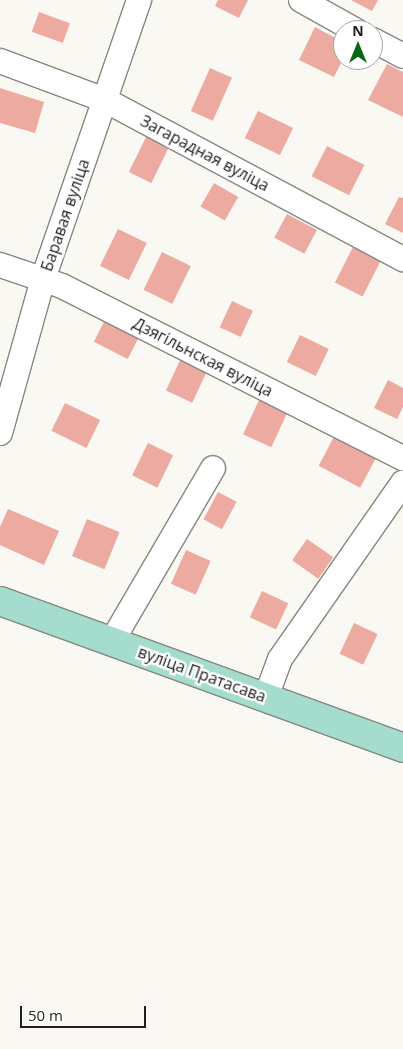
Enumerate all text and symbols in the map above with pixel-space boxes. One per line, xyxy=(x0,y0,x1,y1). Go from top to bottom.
north arrow xyxy=(333,20,383,70)
text: N xyxy=(352,21,364,40)
street label: Загарадная вуліца xyxy=(137,111,273,195)
street label: Баравая вуліца xyxy=(37,156,93,274)
street label: Дзягільнская вуліца xyxy=(130,313,276,401)
street label: вуліца Пратасава xyxy=(135,642,269,706)
scale bar xyxy=(22,996,149,1028)
text: 50 m xyxy=(28,1005,63,1025)

